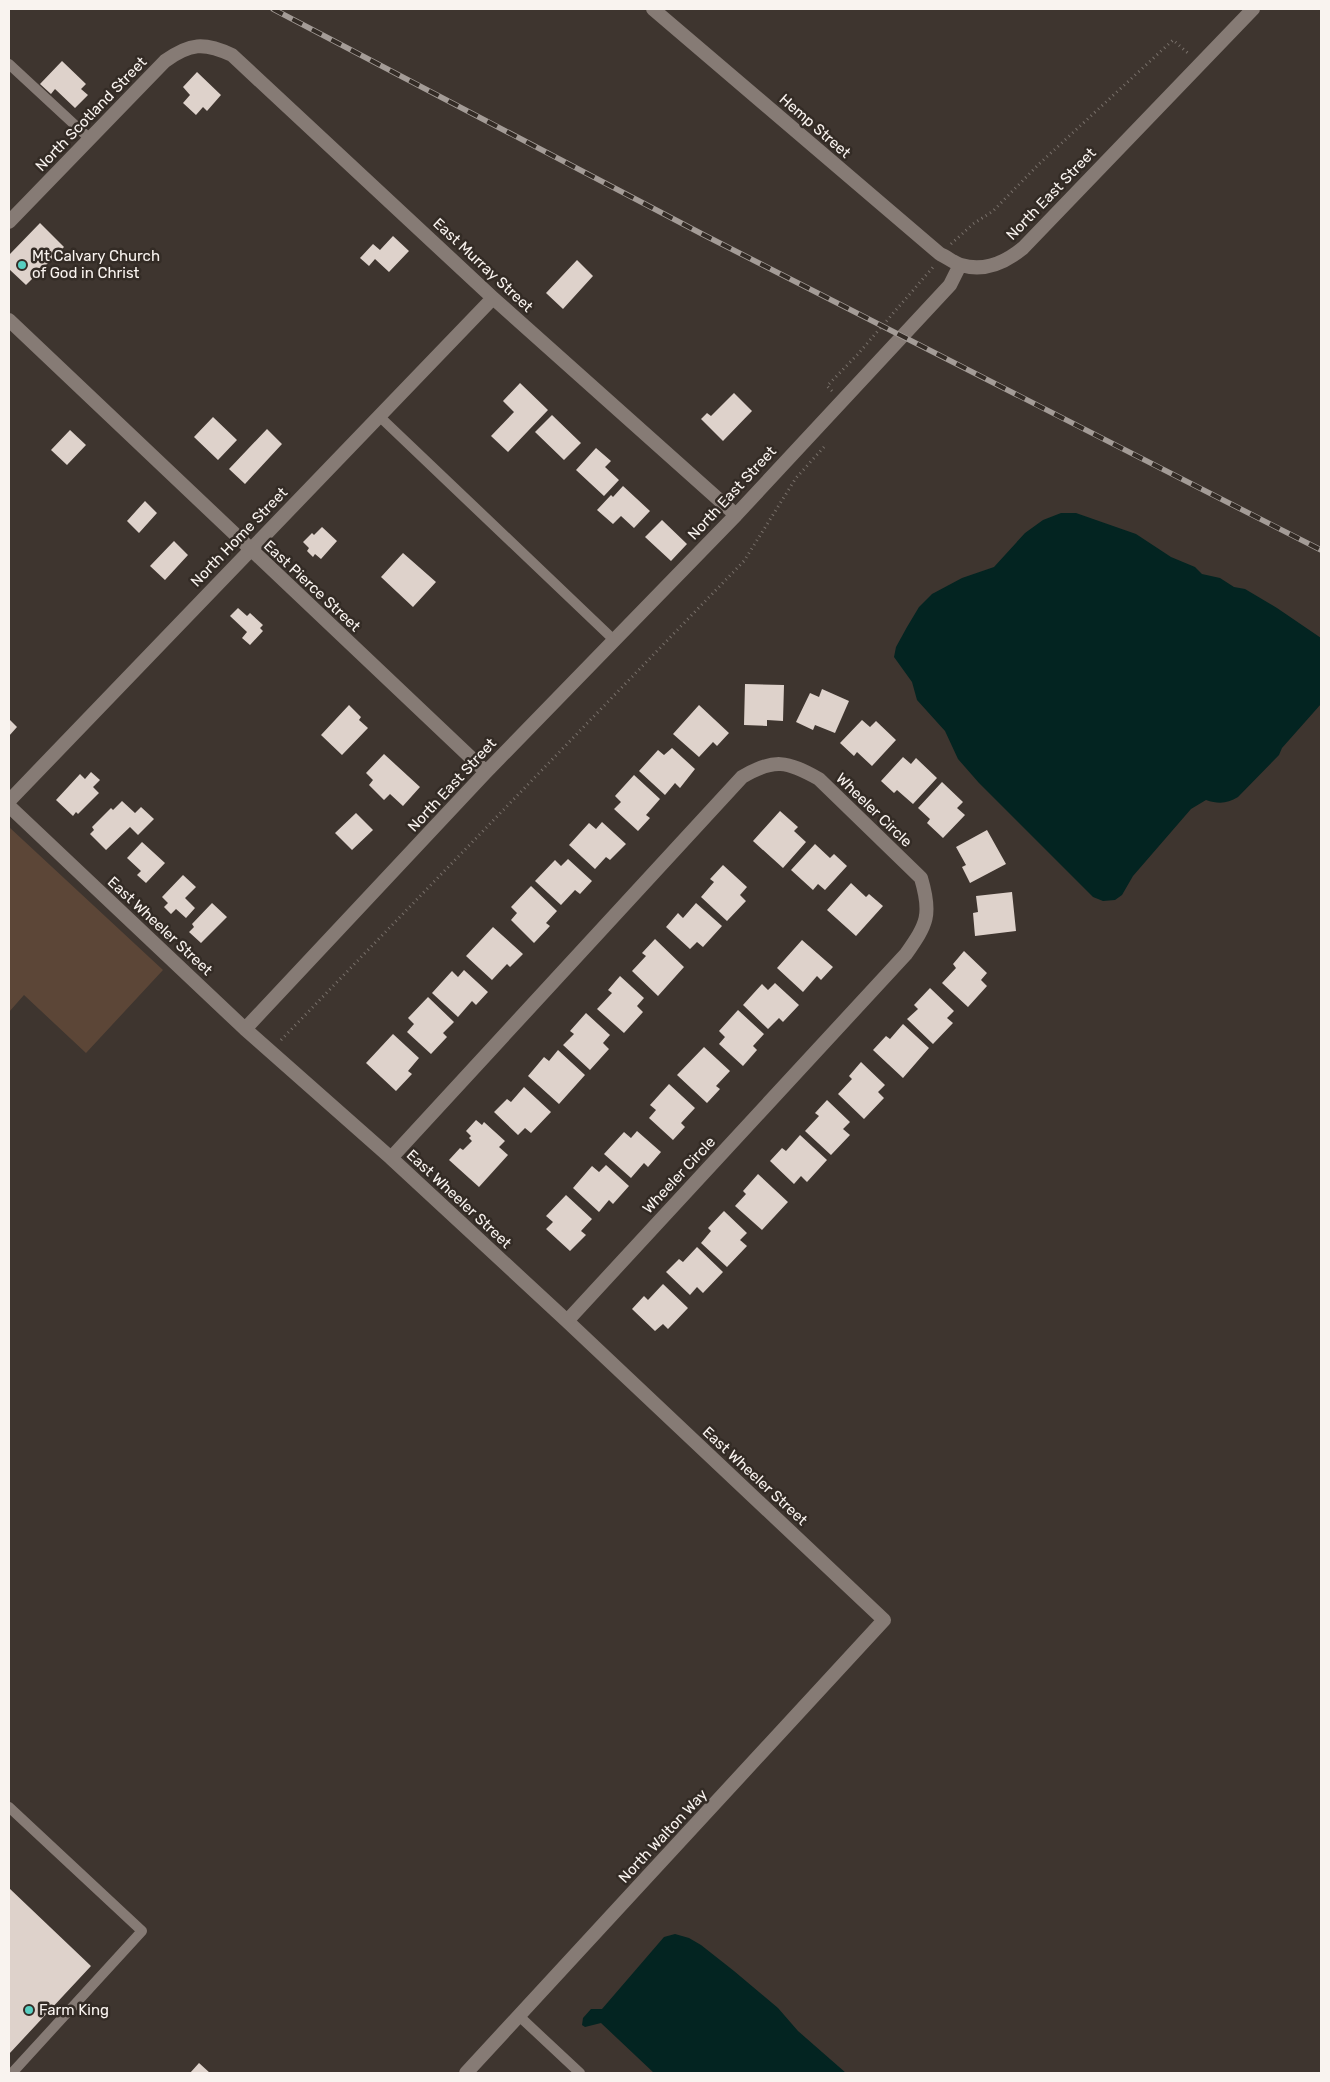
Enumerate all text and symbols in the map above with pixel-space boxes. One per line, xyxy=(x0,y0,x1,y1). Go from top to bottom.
street label: North Scotland Street xyxy=(32,53,151,175)
street label: Hemp Street xyxy=(776,90,854,162)
street label: North East Street xyxy=(1002,144,1100,244)
street label: East Murray Street xyxy=(429,214,537,316)
place label: Mt Calvary Church of God in Christ xyxy=(32,247,160,282)
marker: Mt Calvary Church of God in Christ xyxy=(16,259,28,271)
street label: North East Street xyxy=(684,442,780,544)
street label: North Home Street xyxy=(187,483,291,591)
street label: East Pierce Street xyxy=(260,537,364,635)
street label: North East Street xyxy=(404,734,500,836)
street label: Wheeler Circle xyxy=(832,769,916,851)
street label: East Wheeler Street xyxy=(104,873,216,979)
street label: Wheeler Circle xyxy=(639,1133,719,1217)
street label: East Wheeler Street xyxy=(403,1146,515,1252)
street label: East Wheeler Street xyxy=(699,1423,811,1529)
street label: North Walton Way xyxy=(615,1785,711,1887)
place label: Farm King xyxy=(39,2001,109,2019)
marker: Farm King xyxy=(23,2004,35,2016)

